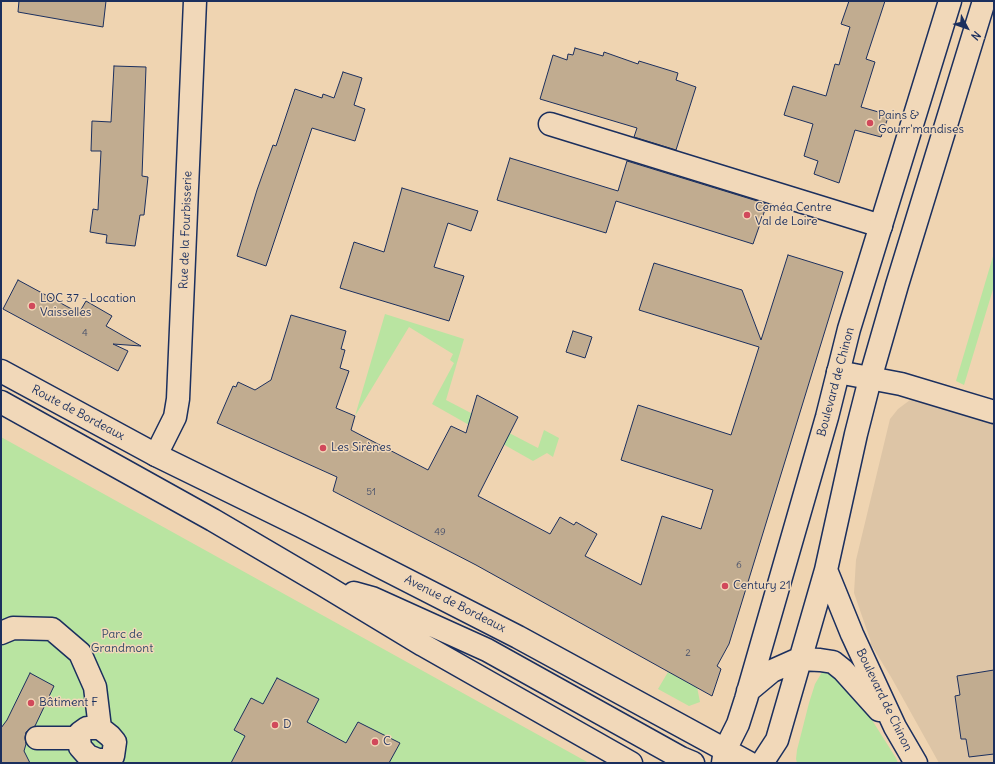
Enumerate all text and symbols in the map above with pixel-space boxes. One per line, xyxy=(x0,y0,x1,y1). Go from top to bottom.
north arrow xyxy=(947,8,987,48)
text: N xyxy=(968,28,984,43)
place label: Pains & Gourr'mandises xyxy=(878,109,964,137)
marker: Pains & Gourr'mandises xyxy=(865,118,875,128)
street label: Rue de la Fourbisserie xyxy=(177,171,195,289)
place label: Ceméa Centre Val de Loire xyxy=(755,201,832,229)
marker: Ceméa Centre Val de Loire xyxy=(742,210,752,220)
place label: LOC 37 - Location Vaisselles xyxy=(40,292,136,320)
marker: LOC 37 - Location Vaisselles xyxy=(27,301,37,311)
street label: Boulevard de Chinon xyxy=(814,326,858,438)
house number: 4 xyxy=(82,327,88,339)
street label: Route de Bordeaux xyxy=(29,382,127,444)
place label: Les Sirènes xyxy=(331,441,391,455)
marker: Les Sirènes xyxy=(318,443,328,453)
house number: 51 xyxy=(366,486,376,498)
house number: 49 xyxy=(434,526,446,538)
house number: 6 xyxy=(736,559,742,571)
street label: Avenue de Bordeaux xyxy=(402,572,508,636)
place label: Century 21 xyxy=(733,579,791,593)
marker: Century 21 xyxy=(720,581,730,591)
park label: Parc de Grandmont xyxy=(91,628,153,656)
street label: Boulevard de Chinon xyxy=(853,646,915,754)
house number: 2 xyxy=(685,647,691,659)
place label: Bâtiment F xyxy=(39,696,98,710)
marker: Bâtiment F xyxy=(26,698,36,708)
place label: D xyxy=(283,718,292,732)
marker: D xyxy=(270,720,280,730)
place label: C xyxy=(383,735,391,749)
marker: C xyxy=(370,737,380,747)

